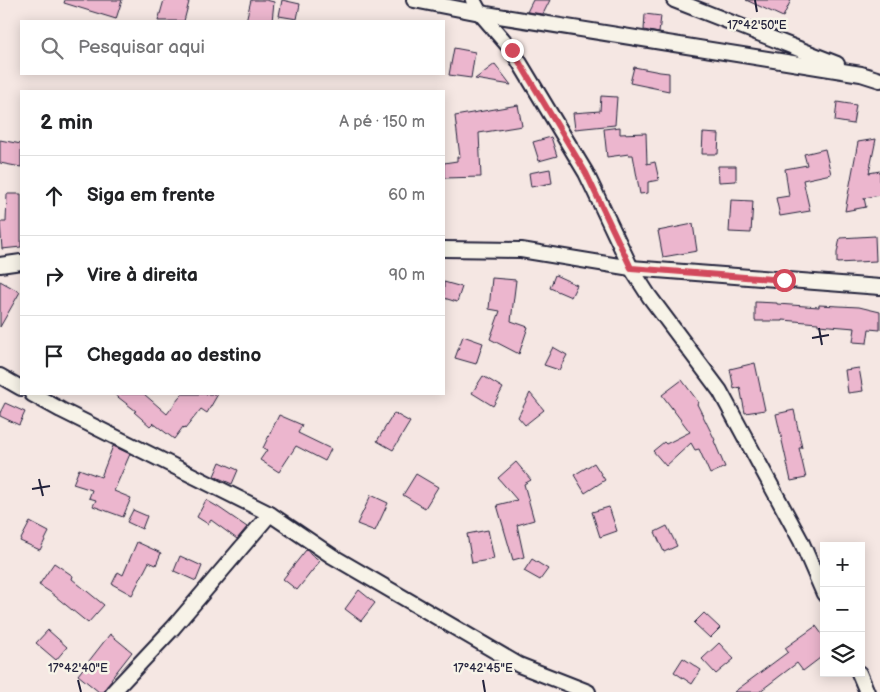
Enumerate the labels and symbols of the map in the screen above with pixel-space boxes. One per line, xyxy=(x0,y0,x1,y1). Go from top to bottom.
text: 17°42'50"E xyxy=(727,18,787,33)
route end xyxy=(501,39,524,62)
route start xyxy=(773,269,796,292)
text: 17°42'40"E xyxy=(48,661,108,676)
text: 17°42'45"E xyxy=(453,661,513,676)

